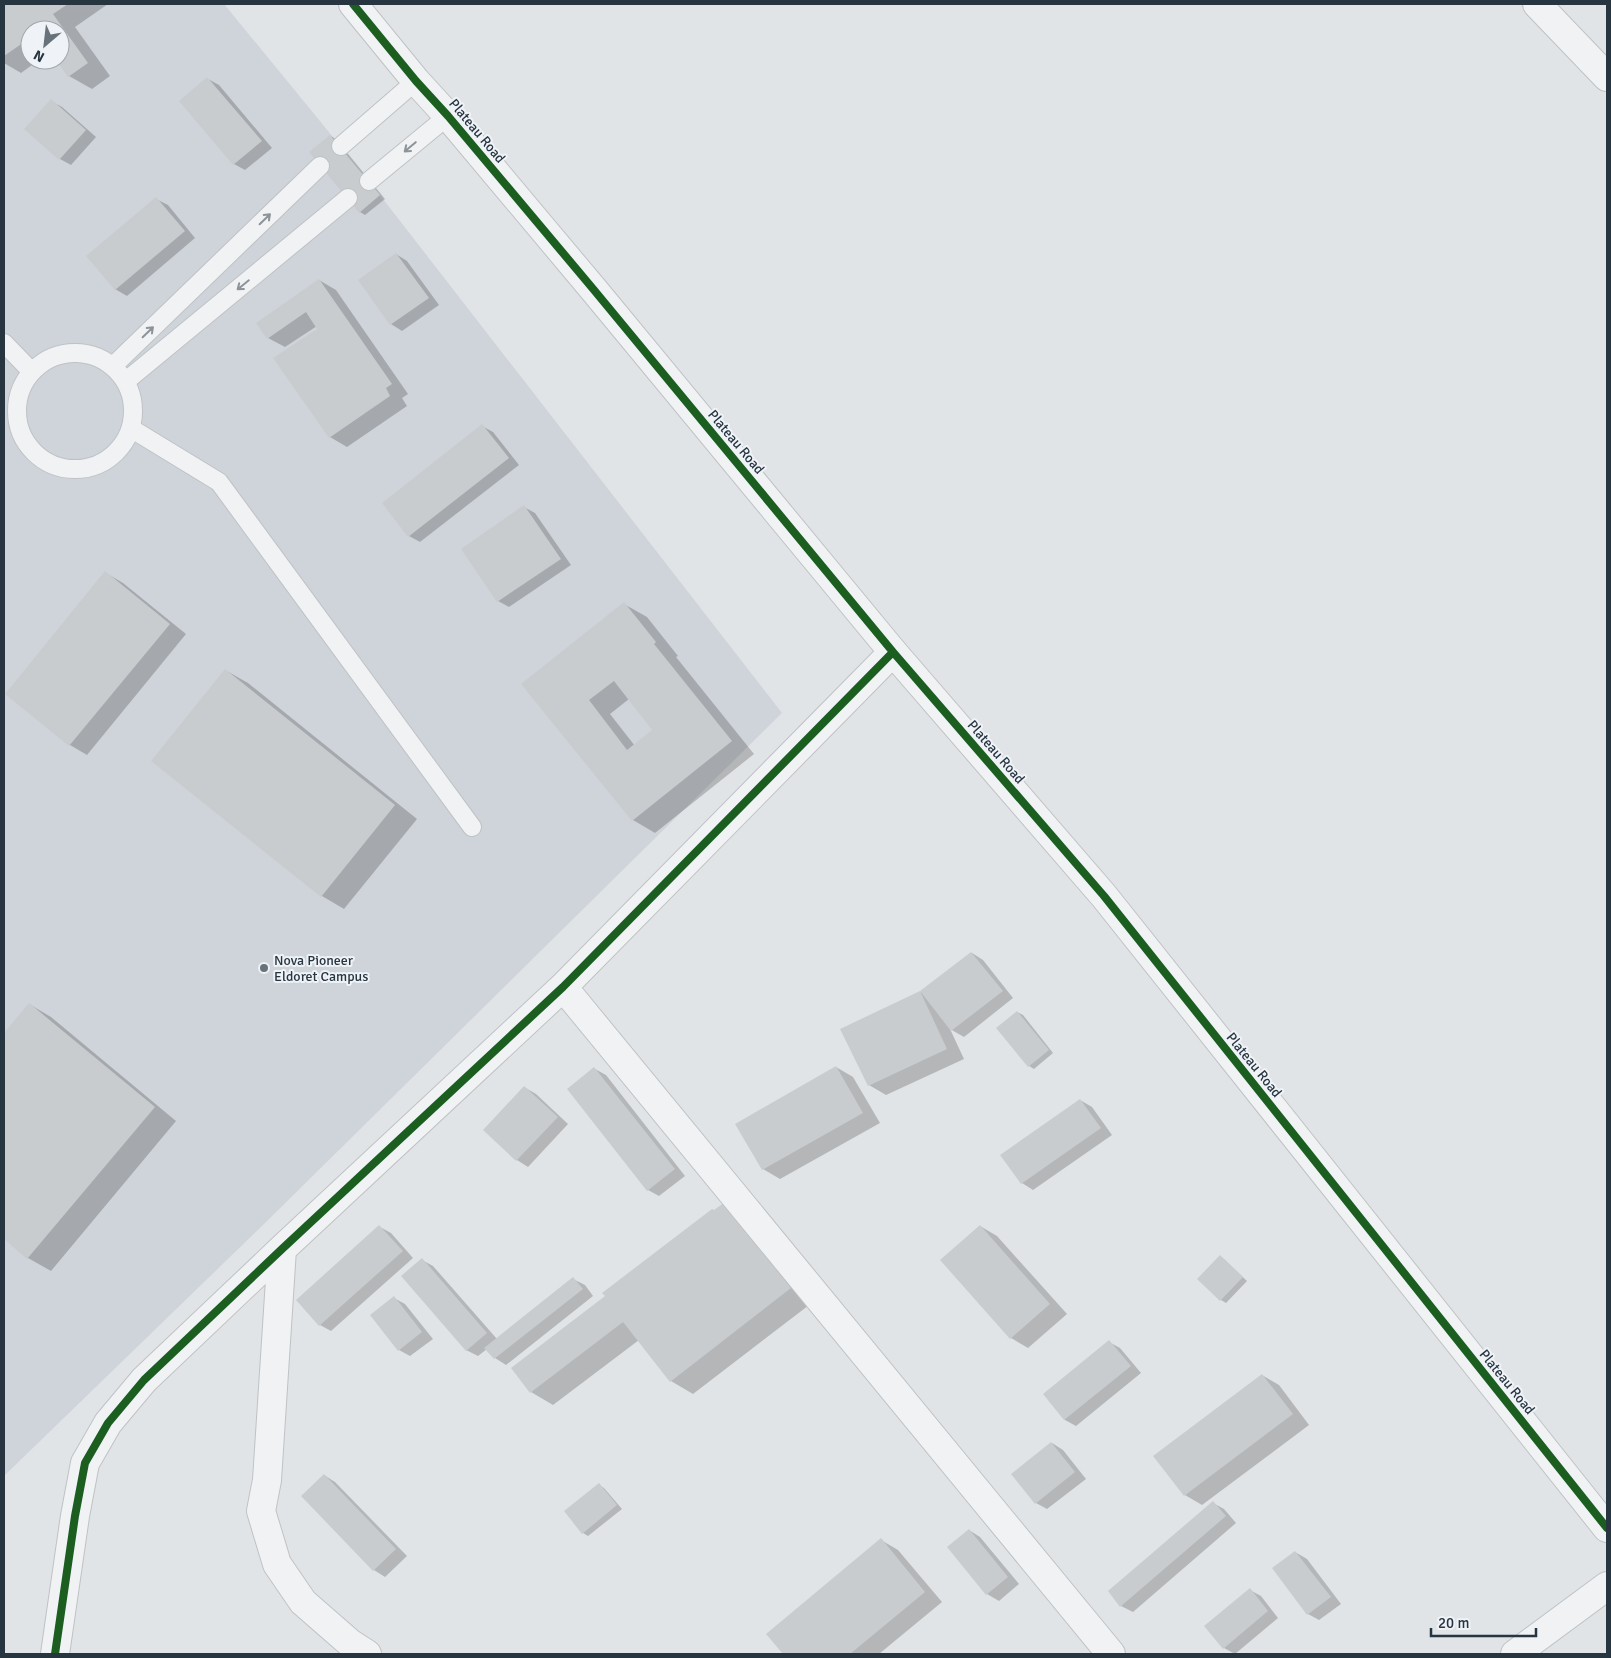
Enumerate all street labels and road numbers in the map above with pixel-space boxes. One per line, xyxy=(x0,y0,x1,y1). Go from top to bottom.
street label: Plateau Road xyxy=(445,95,509,167)
street label: Plateau Road xyxy=(704,406,768,478)
street label: Plateau Road xyxy=(964,717,1028,787)
street label: Plateau Road xyxy=(1223,1029,1285,1101)
street label: Plateau Road xyxy=(1476,1346,1538,1418)

